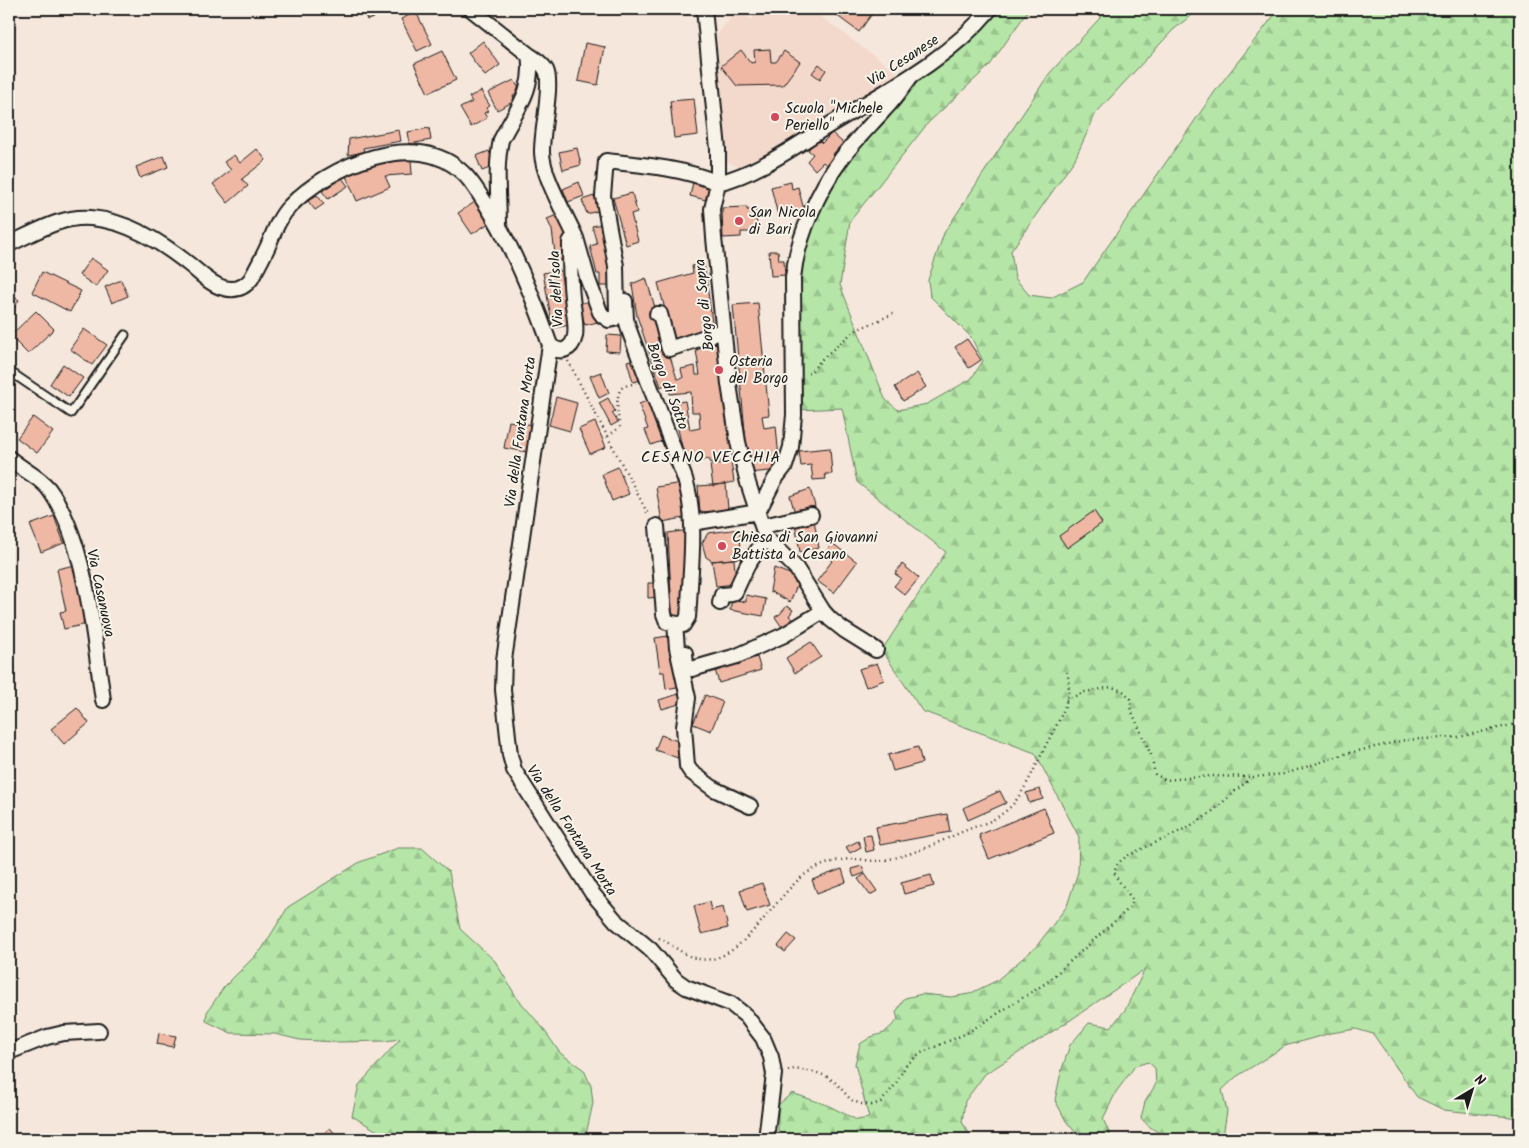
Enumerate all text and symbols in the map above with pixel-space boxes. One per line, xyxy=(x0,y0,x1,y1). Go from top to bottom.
street label: Via Cesanese xyxy=(863,28,945,93)
place label: Scuola "Michele Periello" xyxy=(785,97,883,138)
marker: Scuola "Michele Periello" xyxy=(769,111,781,123)
place label: San Nicola di Bari xyxy=(749,201,816,242)
marker: San Nicola di Bari xyxy=(733,215,745,227)
street label: Via dell'Isola xyxy=(543,250,571,328)
street label: Borgo di Sopra xyxy=(688,258,722,352)
street label: Borgo di Sotto xyxy=(639,339,695,434)
place label: Osteria del Borgo xyxy=(729,350,788,391)
street label: Via della Fontana Morta xyxy=(499,355,543,509)
marker: Osteria del Borgo xyxy=(713,364,725,376)
district label: CESANO VECCHIA xyxy=(641,445,781,470)
place label: Chiesa di San Giovanni Battista a Cesano xyxy=(732,526,879,567)
marker: Chiesa di San Giovanni Battista a Cesano xyxy=(716,540,728,552)
street label: Via Casanuova xyxy=(79,547,121,639)
street label: Via della Fontana Morta xyxy=(520,760,623,901)
north arrow xyxy=(1446,1066,1496,1116)
text: N xyxy=(1469,1069,1490,1092)

